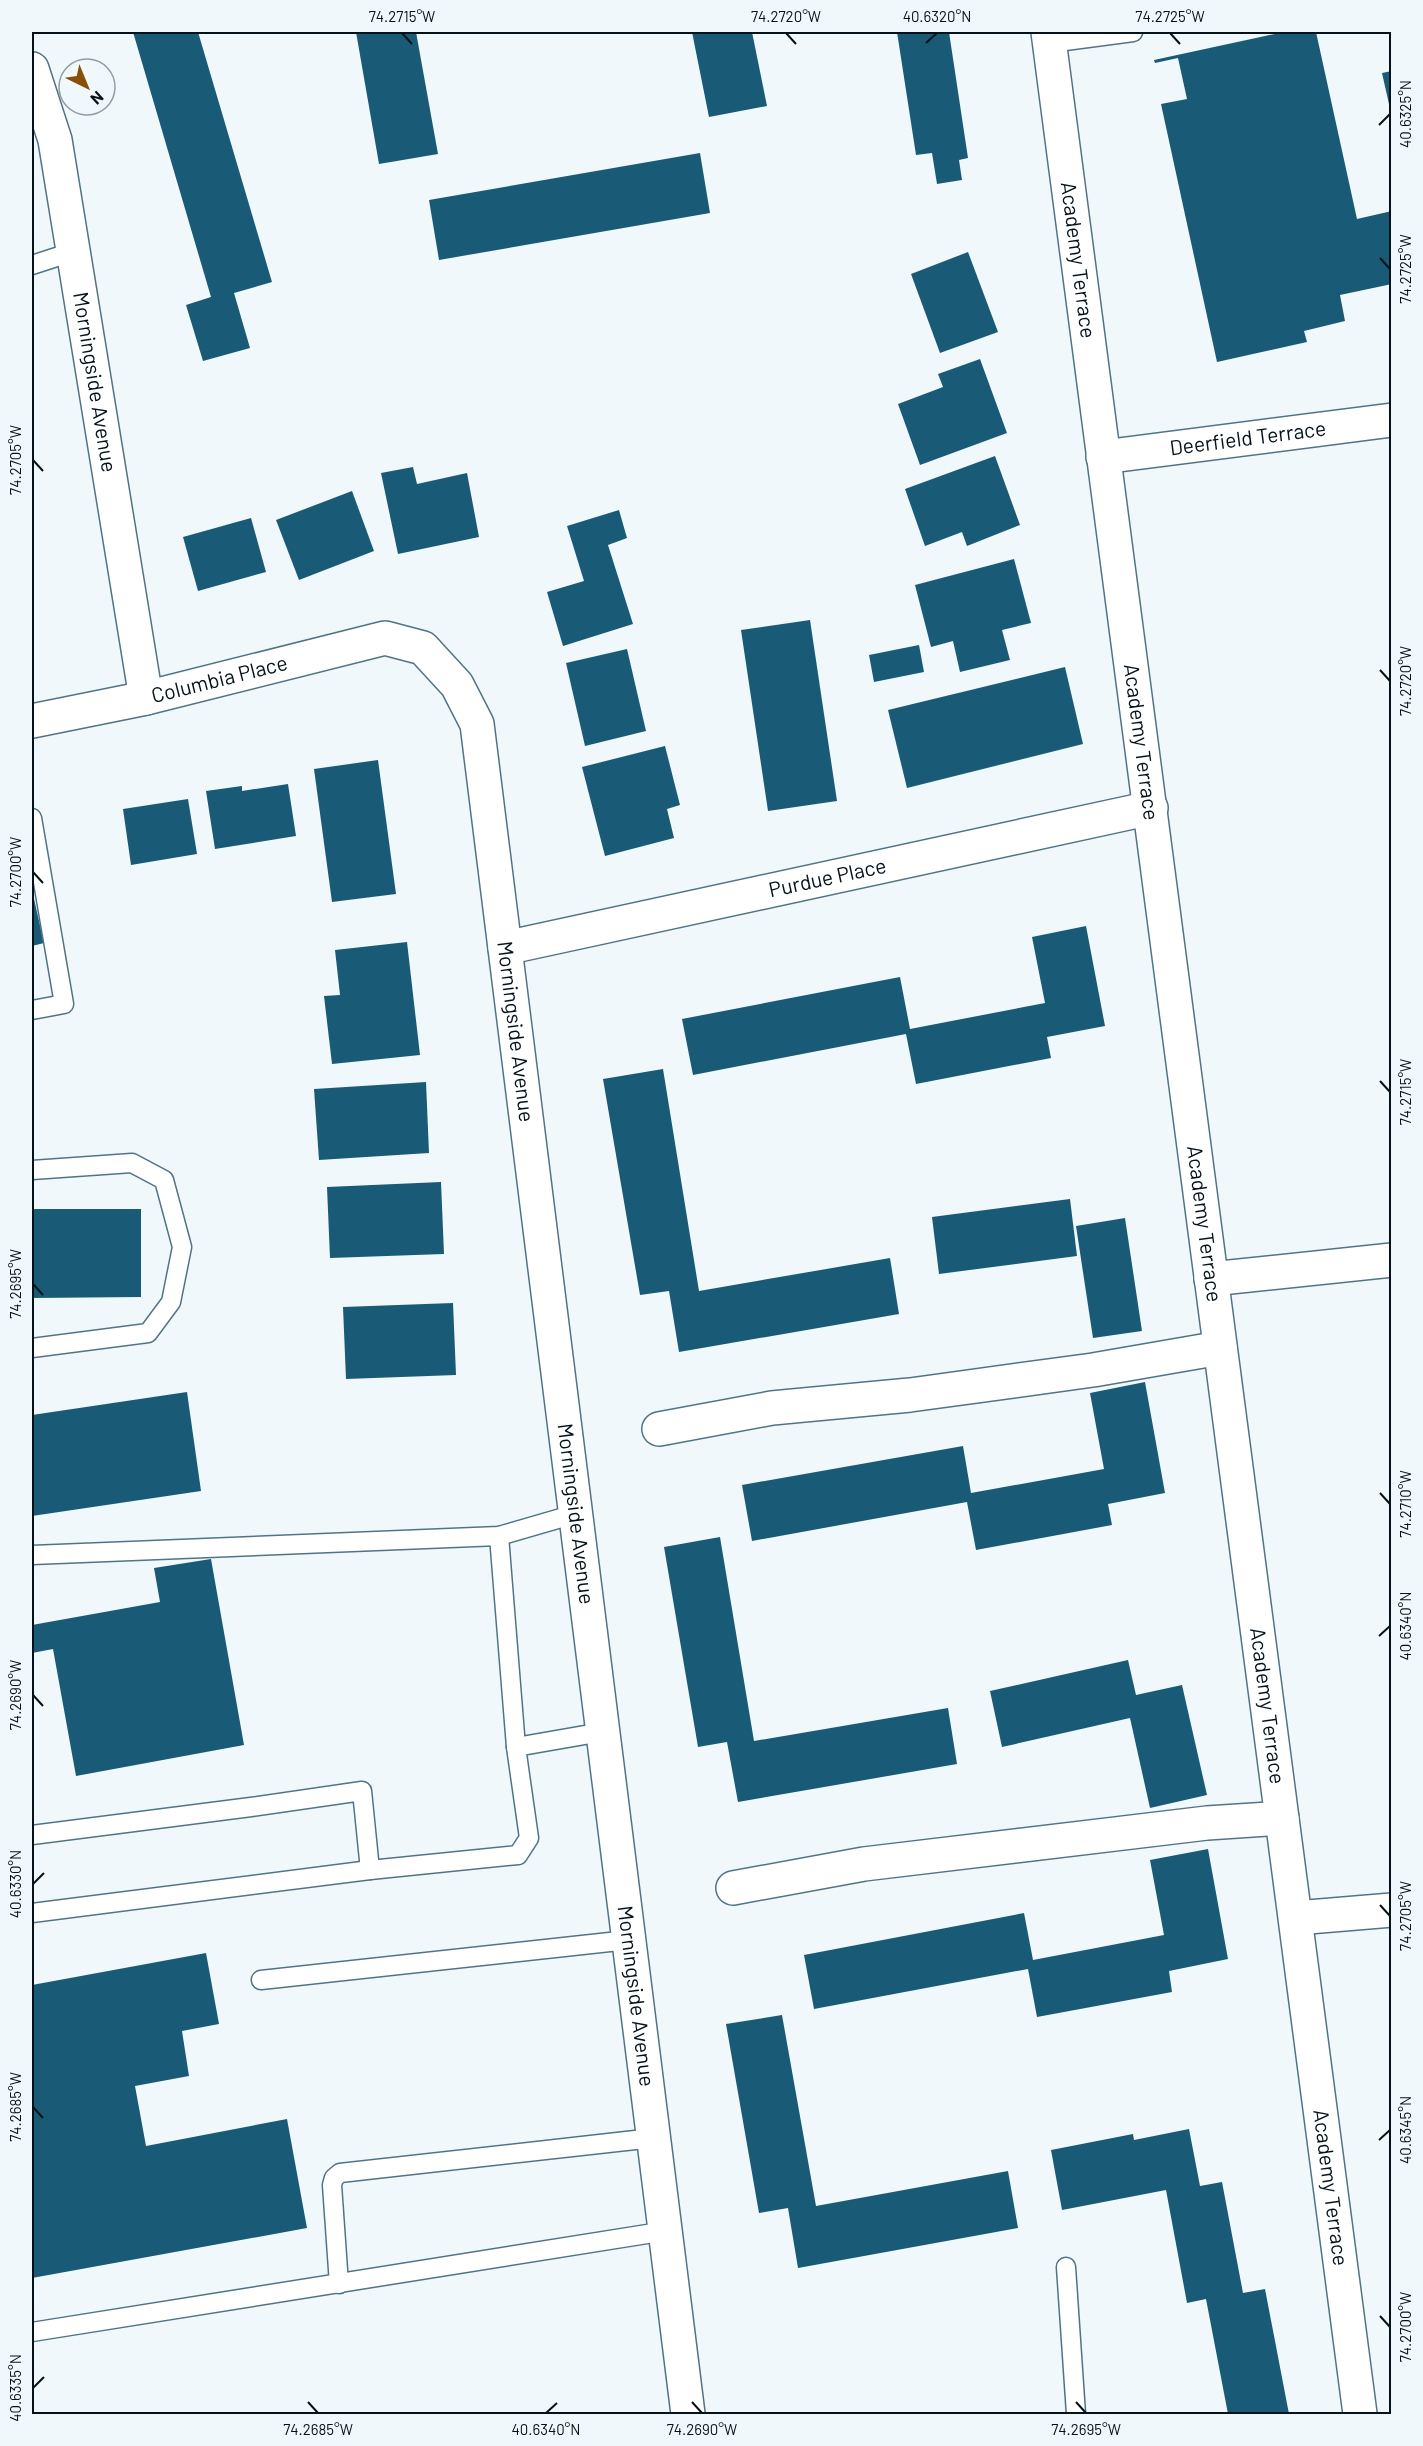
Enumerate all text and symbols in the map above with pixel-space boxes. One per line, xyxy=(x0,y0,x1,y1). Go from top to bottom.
text: 74.2715°W xyxy=(369,7,435,25)
text: 74.2720°W xyxy=(751,7,821,25)
text: 40.6320°N xyxy=(903,7,971,25)
text: 74.2725°W xyxy=(1135,7,1205,25)
north arrow xyxy=(57,57,117,117)
text: 40.6325°N xyxy=(1396,80,1414,148)
text: N xyxy=(87,88,108,109)
street label: Academy Terrace xyxy=(1057,180,1102,340)
text: 74.2725°W xyxy=(1396,234,1414,304)
street label: Morningside Avenue xyxy=(69,290,123,474)
street label: Deerfield Terrace xyxy=(1168,415,1327,459)
text: 74.2705°W xyxy=(6,425,24,495)
text: 74.2720°W xyxy=(1396,646,1414,716)
street label: Columbia Place xyxy=(148,649,290,707)
street label: Academy Terrace xyxy=(1120,662,1165,822)
text: 74.2700°W xyxy=(6,837,24,907)
street label: Purdue Place xyxy=(766,852,888,902)
street label: Morningside Avenue xyxy=(493,939,541,1123)
text: 74.2715°W xyxy=(1396,1059,1414,1125)
street label: Academy Terrace xyxy=(1183,1144,1228,1303)
text: 74.2695°W xyxy=(6,1249,24,1319)
street label: Morningside Avenue xyxy=(553,1422,601,1606)
text: 74.2710°W xyxy=(1396,1470,1414,1538)
text: 40.6340°N xyxy=(1396,1592,1414,1660)
street label: Academy Terrace xyxy=(1246,1626,1291,1785)
text: 74.2690°W xyxy=(6,1660,24,1730)
text: 40.6330°N xyxy=(6,1850,24,1918)
text: 74.2705°W xyxy=(1396,1881,1414,1951)
street label: Morningside Avenue xyxy=(614,1904,661,2088)
text: 74.2685°W xyxy=(6,2072,24,2142)
text: 40.6345°N xyxy=(1396,2096,1414,2164)
street label: Academy Terrace xyxy=(1309,2108,1354,2267)
text: 74.2700°W xyxy=(1396,2292,1414,2362)
text: 40.6335°N xyxy=(6,2354,24,2422)
text: 74.2685°W xyxy=(283,2420,353,2438)
text: 40.6340°N xyxy=(512,2420,580,2438)
text: 74.2690°W xyxy=(667,2420,737,2438)
text: 74.2695°W xyxy=(1051,2420,1121,2438)

